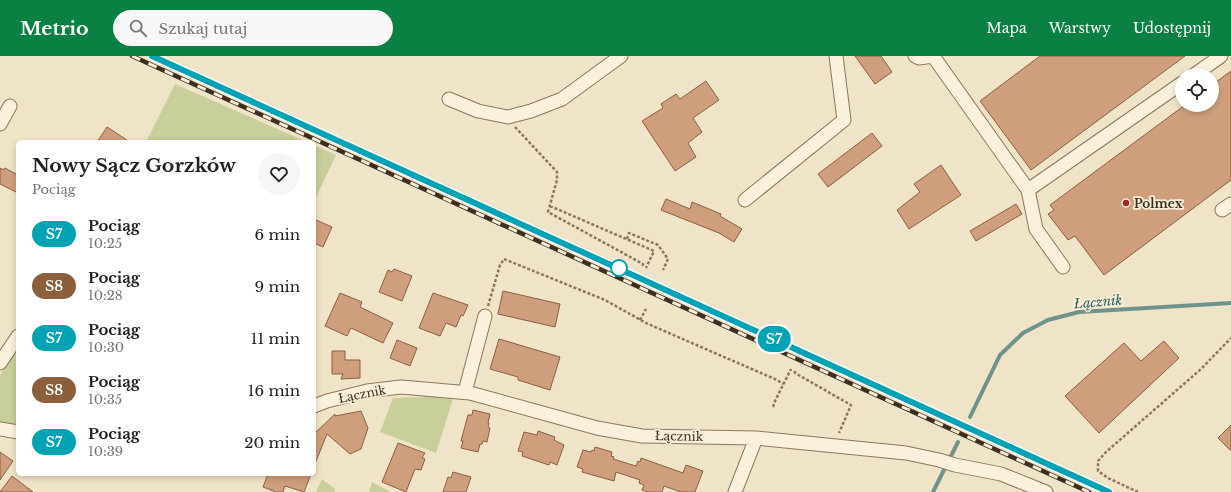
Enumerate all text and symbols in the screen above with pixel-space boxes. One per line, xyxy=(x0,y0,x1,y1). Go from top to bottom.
search box xyxy=(113,10,393,46)
text: Metrio xyxy=(20,17,89,40)
icon: search xyxy=(127,17,149,39)
text: Szukaj tutaj xyxy=(159,19,247,38)
text: Mapa xyxy=(987,19,1027,37)
text: Warstwy xyxy=(1049,19,1111,37)
text: Udostępnij xyxy=(1133,19,1211,37)
map controls xyxy=(1175,68,1219,112)
button: locate xyxy=(1175,68,1219,112)
button: heart xyxy=(258,153,300,195)
text: Nowy Sącz Gorzków xyxy=(32,154,236,177)
text: Pociąg xyxy=(32,181,75,198)
place label: Polmex xyxy=(1134,196,1183,211)
marker: Polmex xyxy=(1121,198,1131,208)
text: Pociąg xyxy=(88,216,140,235)
text: S7 xyxy=(46,225,62,243)
text: 6 min xyxy=(255,225,300,244)
text: 10:25 xyxy=(88,235,122,252)
unlabelled marker xyxy=(610,259,628,277)
text: Pociąg xyxy=(88,268,140,287)
text: S8 xyxy=(45,277,63,295)
text: 9 min xyxy=(255,277,300,296)
text: 10:28 xyxy=(88,287,123,304)
water label: Łącznik xyxy=(1072,291,1123,313)
text: Pociąg xyxy=(88,320,140,339)
line badge: S7 xyxy=(756,326,792,352)
text: S7 xyxy=(46,329,62,347)
text: 11 min xyxy=(251,329,300,348)
text: S7 xyxy=(766,330,782,348)
text: 10:30 xyxy=(88,339,124,356)
text: Pociąg xyxy=(88,372,140,391)
text: S8 xyxy=(45,381,63,399)
text: 16 min xyxy=(248,381,300,400)
street label: Łącznik xyxy=(337,382,388,406)
text: 10:35 xyxy=(88,391,122,408)
text: Pociąg xyxy=(88,424,140,443)
street label: Łącznik xyxy=(655,428,704,444)
text: S7 xyxy=(46,433,62,451)
text: 20 min xyxy=(244,433,300,452)
text: 10:39 xyxy=(88,443,123,460)

